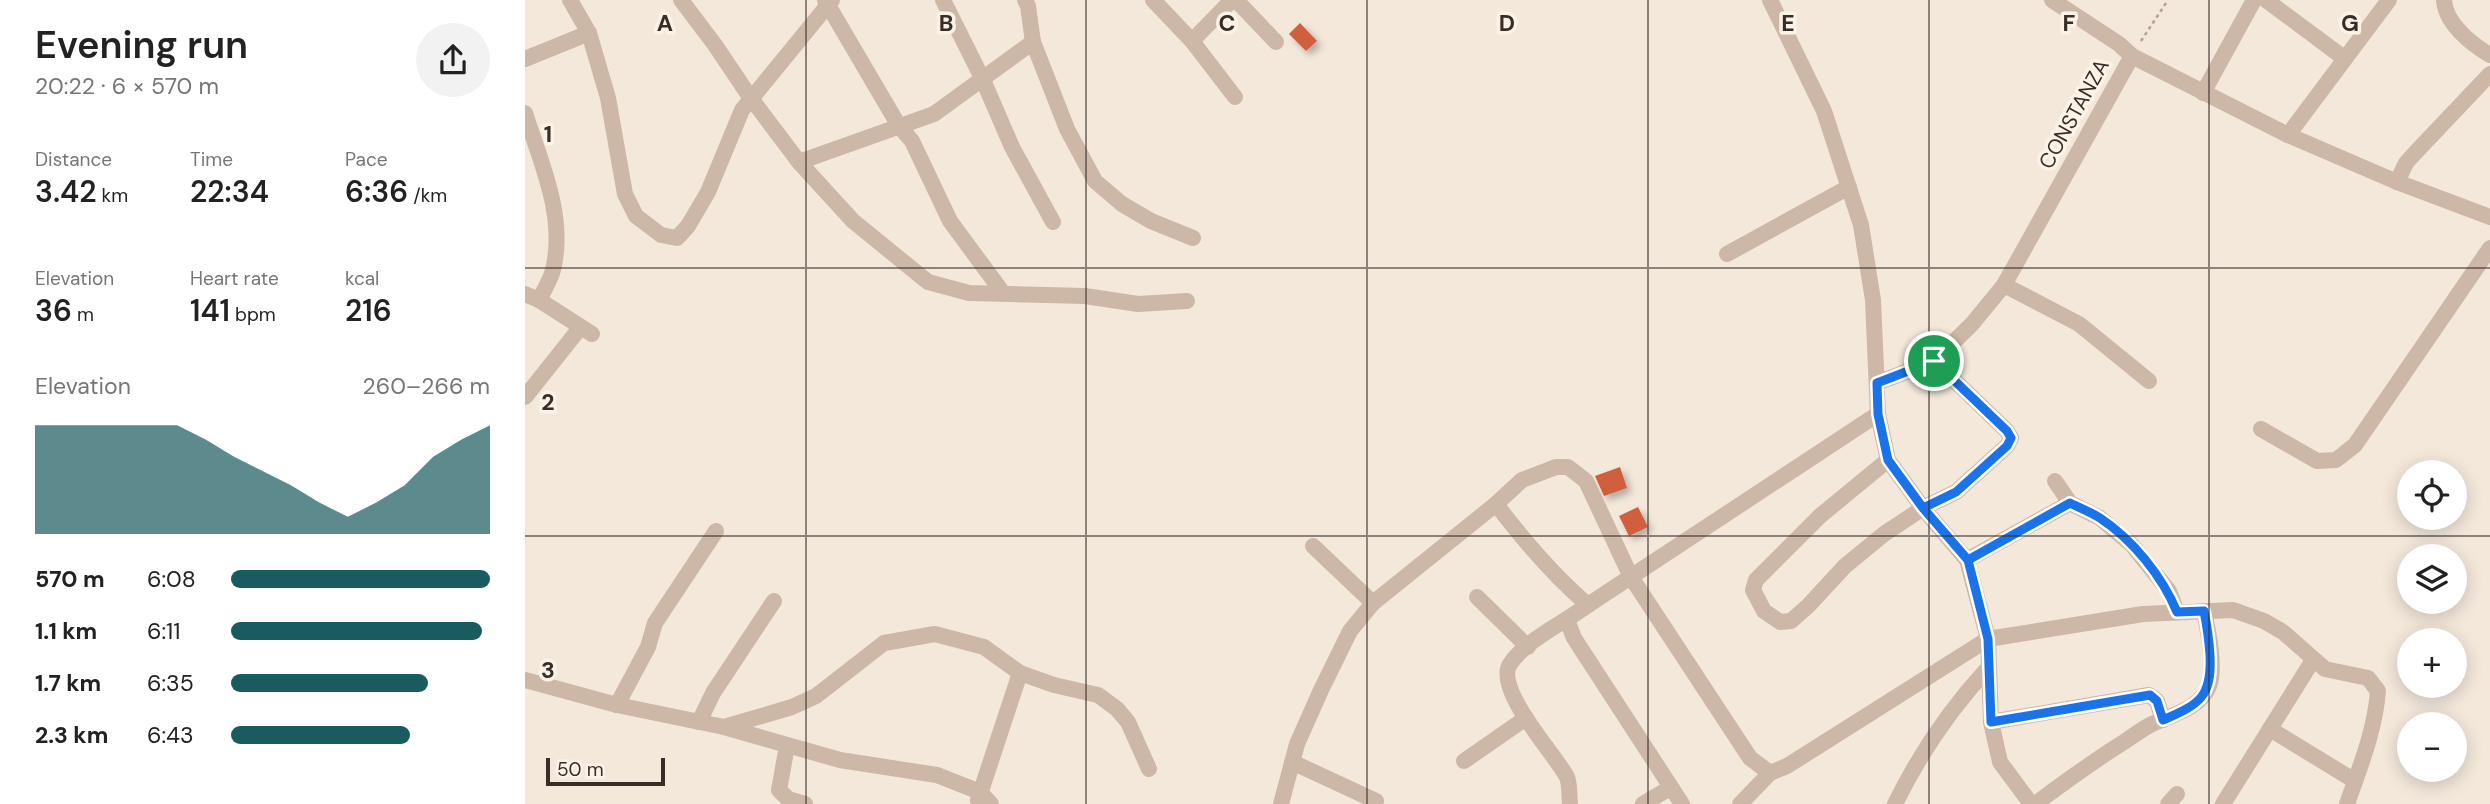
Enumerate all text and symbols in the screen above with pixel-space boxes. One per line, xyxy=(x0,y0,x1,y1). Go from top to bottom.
text: A xyxy=(657,8,673,38)
text: B xyxy=(939,8,953,38)
text: C xyxy=(1219,8,1235,38)
text: D xyxy=(1499,8,1515,38)
text: E xyxy=(1781,8,1795,38)
text: F xyxy=(2063,8,2076,38)
text: G xyxy=(2341,8,2359,38)
text: Evening run xyxy=(35,20,248,70)
button: share xyxy=(416,23,490,97)
street label: CONSTANZA xyxy=(2032,54,2116,174)
text: 20:22 · 6 × 570 m xyxy=(35,71,219,101)
text: 1 xyxy=(544,119,552,149)
text: Distance xyxy=(35,147,112,172)
text: Time xyxy=(190,147,233,172)
text: Pace xyxy=(345,147,388,172)
text: 3.42 xyxy=(35,172,97,211)
text: 22:34 xyxy=(190,172,269,211)
text: 6:36 xyxy=(345,172,408,211)
text: km xyxy=(97,183,128,208)
text: /km xyxy=(408,183,447,208)
text: Elevation xyxy=(35,266,114,291)
text: Heart rate xyxy=(190,266,279,291)
text: kcal xyxy=(345,266,379,291)
text: 36 xyxy=(35,291,72,330)
text: 141 xyxy=(190,291,230,330)
text: 216 xyxy=(345,291,392,330)
text: m xyxy=(72,302,94,327)
text: bpm xyxy=(230,302,276,327)
pin xyxy=(1904,331,1964,391)
icon: arrive xyxy=(1915,342,1953,380)
text: Elevation xyxy=(35,371,131,401)
text: 260–266 m xyxy=(362,371,490,401)
text: 2 xyxy=(541,387,555,417)
map controls xyxy=(2397,460,2467,782)
button: locate xyxy=(2397,460,2467,530)
button: layers xyxy=(2397,544,2467,614)
text: 570 m xyxy=(35,564,105,594)
text: 6:08 xyxy=(147,564,196,594)
text: 1.1 km xyxy=(35,616,97,646)
text: 6:11 xyxy=(147,616,180,646)
button: + xyxy=(2397,628,2467,698)
text: 3 xyxy=(541,655,555,685)
text: 1.7 km xyxy=(35,668,101,698)
text: 6:35 xyxy=(147,668,194,698)
button: − xyxy=(2397,712,2467,782)
text: 2.3 km xyxy=(35,720,108,750)
text: 6:43 xyxy=(147,720,194,750)
scale bar xyxy=(546,755,665,787)
text: 50 m xyxy=(557,757,604,782)

